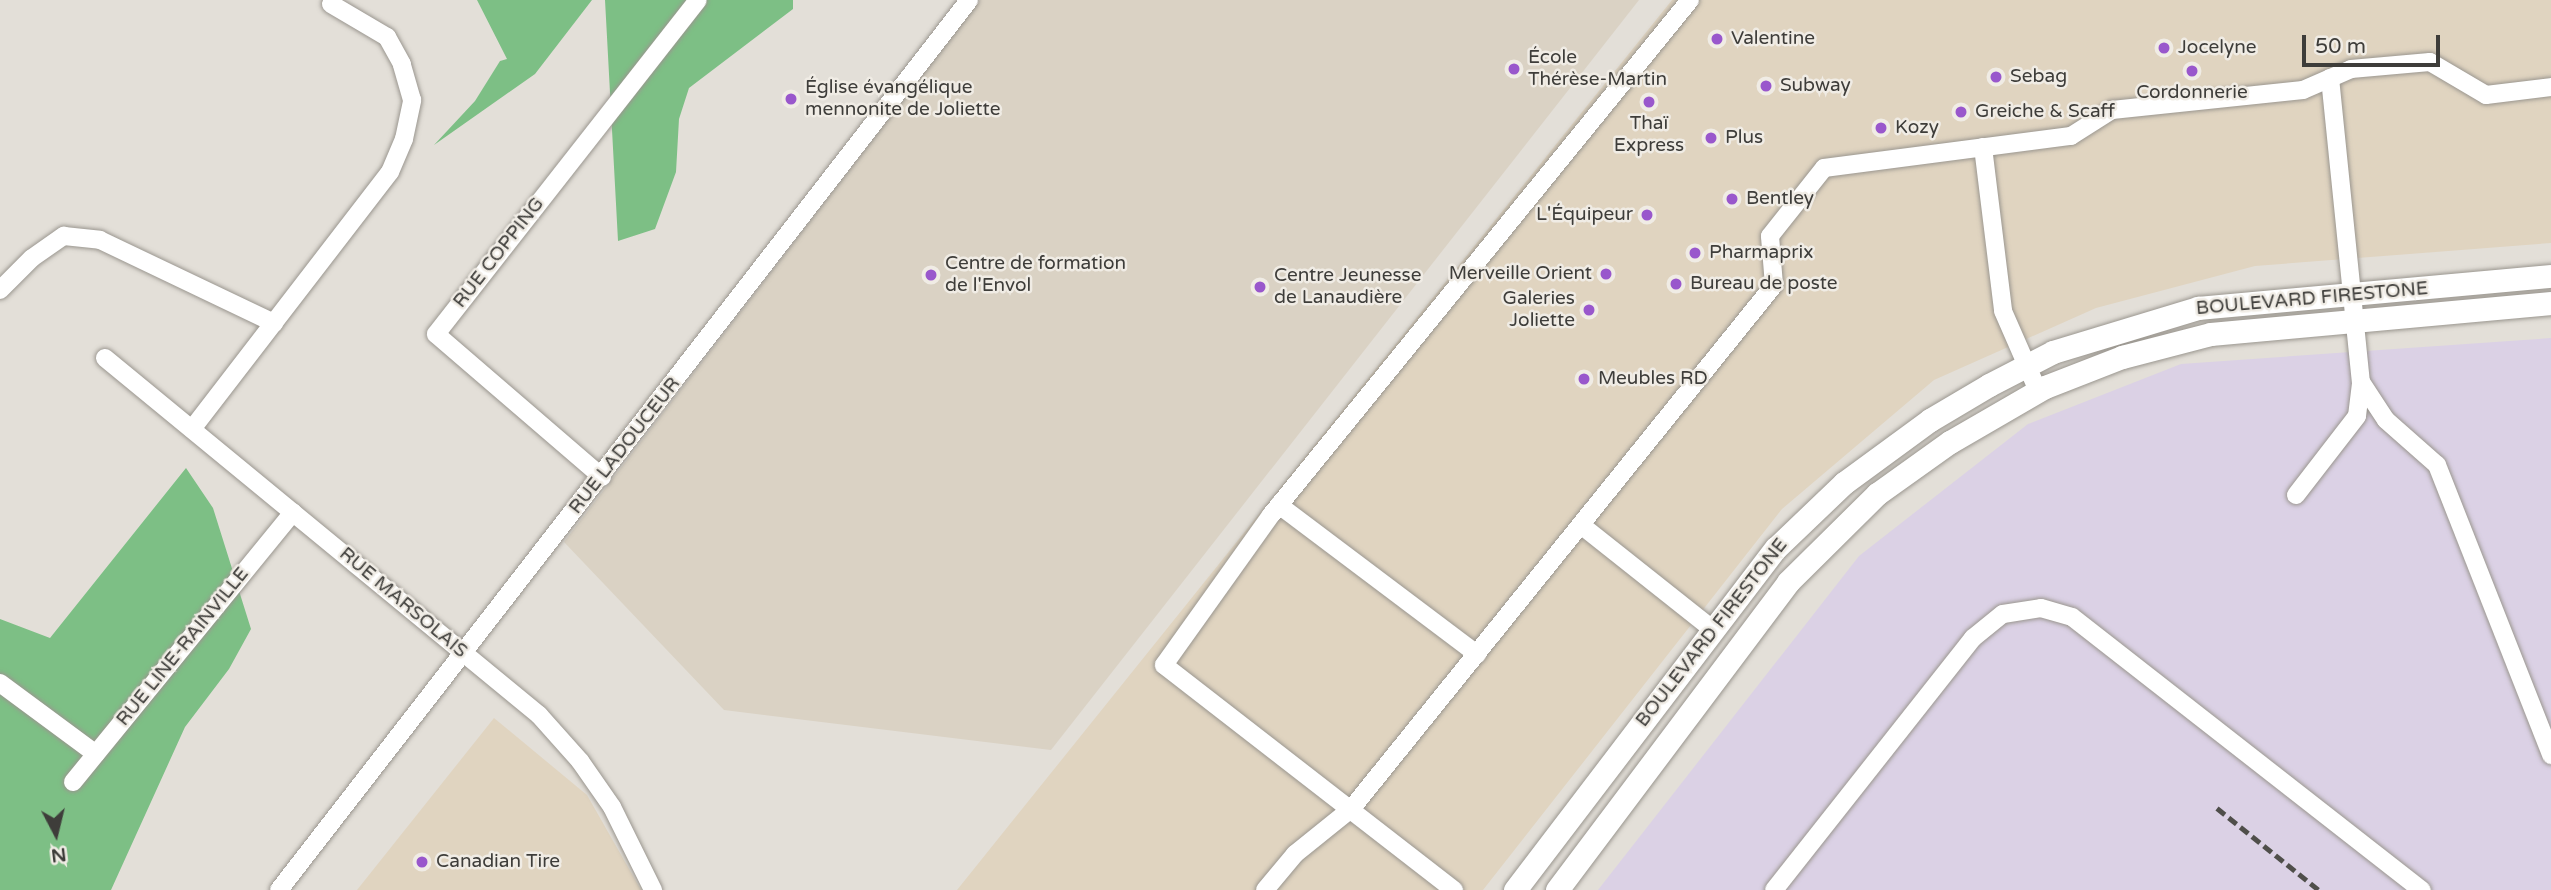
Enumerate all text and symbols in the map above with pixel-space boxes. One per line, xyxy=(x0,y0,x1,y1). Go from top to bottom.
scale bar xyxy=(2306,21,2444,65)
place label: Valentine xyxy=(1731,28,1815,50)
marker: Valentine xyxy=(1709,31,1725,47)
text: 50 m xyxy=(2315,34,2366,59)
place label: Jocelyne xyxy=(2178,37,2256,59)
marker: Jocelyne xyxy=(2156,40,2172,56)
place label: École Thérèse-Martin xyxy=(1528,47,1667,91)
marker: École Thérèse-Martin xyxy=(1506,61,1522,77)
marker: Cordonnerie xyxy=(2184,63,2200,79)
place label: Sebag xyxy=(2010,66,2067,88)
marker: Sebag xyxy=(1988,69,2004,85)
place label: Subway xyxy=(1780,75,1851,97)
place label: Église évangélique mennonite de Joliette xyxy=(805,77,1000,121)
marker: Subway xyxy=(1758,78,1774,94)
place label: Cordonnerie xyxy=(2136,82,2248,104)
marker: Église évangélique mennonite de Joliette xyxy=(783,91,799,107)
marker: Thaï Express xyxy=(1641,94,1657,110)
place label: Greiche & Scaff xyxy=(1975,101,2115,123)
marker: Greiche & Scaff xyxy=(1953,104,1969,120)
place label: Thaï Express xyxy=(1614,113,1684,157)
place label: Kozy xyxy=(1895,117,1939,139)
marker: Kozy xyxy=(1873,120,1889,136)
place label: Plus xyxy=(1725,127,1763,149)
marker: Plus xyxy=(1703,130,1719,146)
place label: Bentley xyxy=(1746,188,1814,210)
marker: Bentley xyxy=(1724,191,1740,207)
street label: RUE COPPING xyxy=(449,193,549,313)
place label: L'Équipeur xyxy=(1536,204,1633,226)
marker: L'Équipeur xyxy=(1639,207,1655,223)
place label: Pharmaprix xyxy=(1709,242,1814,264)
marker: Pharmaprix xyxy=(1687,245,1703,261)
place label: Centre de formation de l'Envol xyxy=(945,253,1126,297)
place label: Merveille Orient xyxy=(1449,263,1592,285)
place label: Centre Jeunesse de Lanaudière xyxy=(1274,265,1421,309)
marker: Merveille Orient xyxy=(1598,266,1614,282)
marker: Centre de formation de l'Envol xyxy=(923,267,939,283)
place label: Bureau de poste xyxy=(1690,273,1838,295)
marker: Bureau de poste xyxy=(1668,276,1684,292)
street label: BOULEVARD FIRESTONE xyxy=(2195,277,2429,321)
marker: Centre Jeunesse de Lanaudière xyxy=(1252,279,1268,295)
place label: Galeries Joliette xyxy=(1503,288,1575,332)
marker: Galeries Joliette xyxy=(1581,302,1597,318)
place label: Meubles RD xyxy=(1598,368,1708,390)
marker: Meubles RD xyxy=(1576,371,1592,387)
street label: RUE LADOUCEUR xyxy=(565,373,685,519)
street label: BOULEVARD FIRESTONE xyxy=(1631,534,1793,732)
street label: RUE MARSOLAIS xyxy=(334,543,472,663)
street label: RUE LINE-RAINVILLE xyxy=(112,563,254,731)
north arrow xyxy=(21,799,91,869)
text: N xyxy=(50,843,67,867)
place label: Canadian Tire xyxy=(436,851,560,873)
marker: Canadian Tire xyxy=(414,854,430,870)

